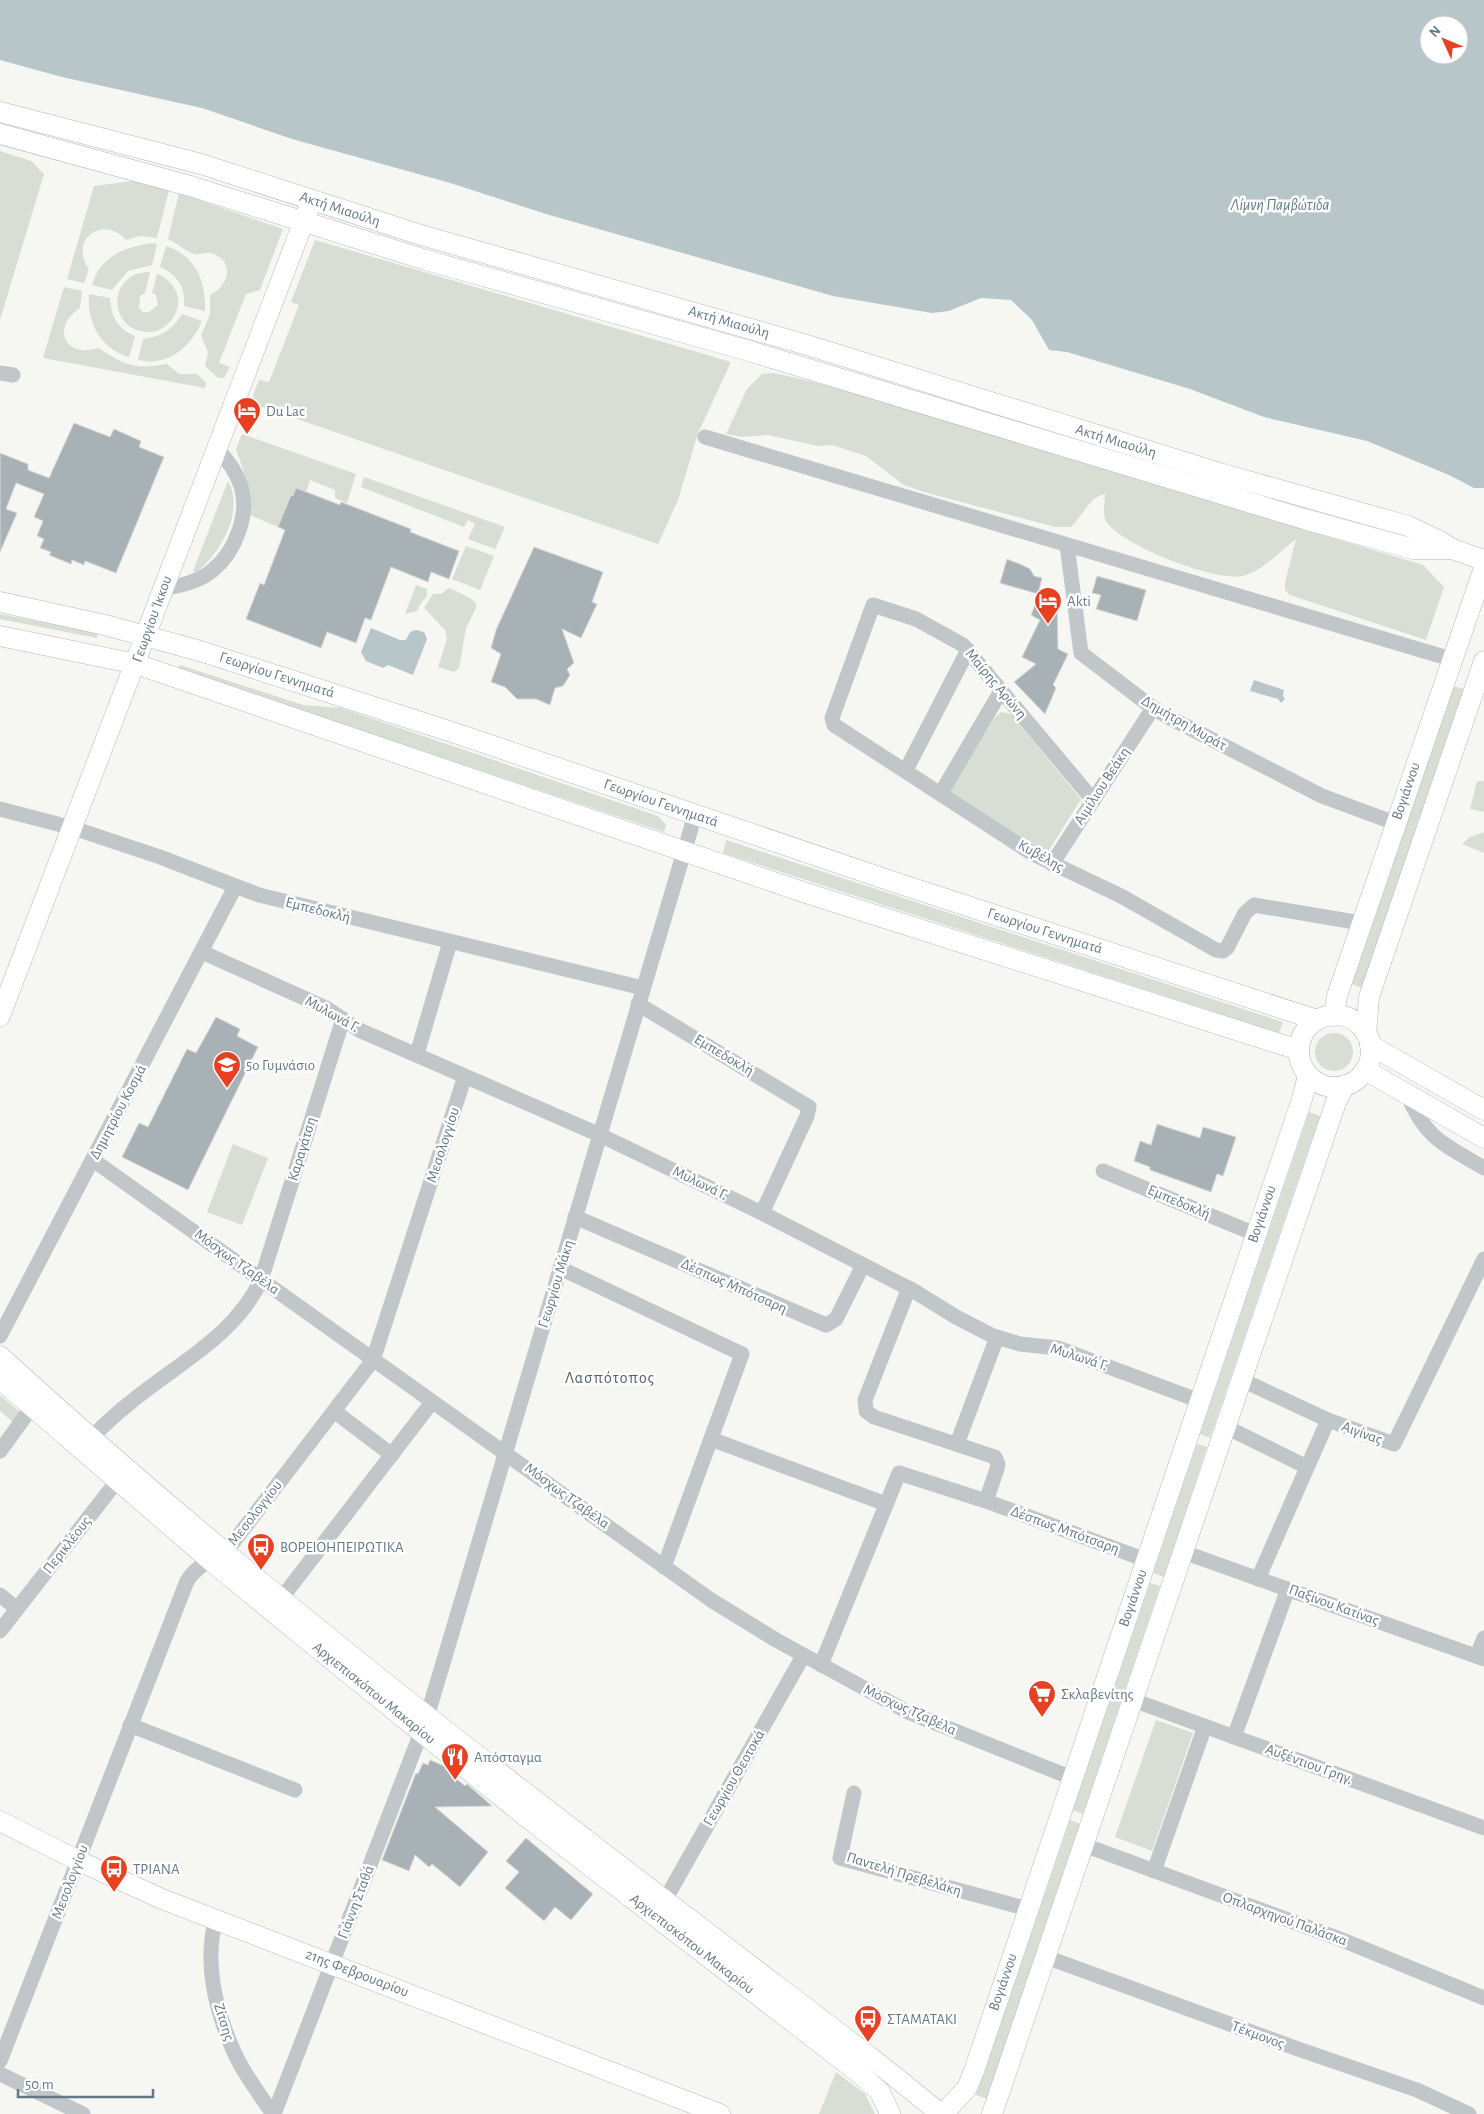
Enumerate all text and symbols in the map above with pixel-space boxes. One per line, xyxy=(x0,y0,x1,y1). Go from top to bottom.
north arrow xyxy=(1419,15,1469,65)
text: N xyxy=(1427,23,1444,40)
street label: Ακτή Μιαούλη xyxy=(298,189,382,229)
water label: Λίμνη Παμβώτιδα xyxy=(1230,197,1330,214)
street label: Ακτή Μιαούλη xyxy=(687,303,771,341)
hotel icon: Du Lac xyxy=(232,396,262,435)
place label: Du Lac xyxy=(266,404,305,419)
street label: Ακτή Μιαούλη xyxy=(1074,422,1158,460)
street label: Γεωργίου Ίκκου xyxy=(129,574,175,664)
hotel icon: Akti xyxy=(1033,586,1063,625)
place label: Akti xyxy=(1067,594,1091,609)
street label: Μαίρης Αρώνη xyxy=(962,646,1030,722)
street label: Γεωργίου Γεννηματά xyxy=(218,649,336,701)
street label: Δημήτρη Μυράτ xyxy=(1139,693,1229,753)
street label: Αιμίλιου Βεάκη xyxy=(1072,745,1132,827)
street label: Βογιάννου xyxy=(1389,760,1423,822)
street label: Γεωργίου Γεννηματά xyxy=(602,776,720,830)
street label: Κυβέλης xyxy=(1016,837,1067,875)
street label: Εμπεδοκλή xyxy=(284,895,352,925)
street label: Γεωργίου Γεννηματά xyxy=(986,905,1104,957)
street label: Μυλωνά Γ. xyxy=(303,993,361,1035)
street label: Εμπεδοκλή xyxy=(692,1032,756,1078)
school or university icon: 5ο Γυμνάσιο xyxy=(212,1050,242,1089)
place label: 5ο Γυμνάσιο xyxy=(246,1058,315,1073)
street label: Δημητρίου Κοσμά xyxy=(87,1062,149,1162)
street label: Μεσολογγίου xyxy=(424,1106,462,1184)
street label: Καραγάτση xyxy=(285,1115,319,1183)
street label: Μυλωνά Γ. xyxy=(670,1163,730,1203)
street label: Εμπεδοκλή xyxy=(1146,1182,1212,1222)
street label: Βογιάννου xyxy=(1245,1183,1279,1245)
street label: Μόσχως Τζαβέλα xyxy=(192,1226,282,1298)
street label: Γεωργίου Μάκη xyxy=(536,1238,576,1330)
street label: Δέσπως Μπότσαρη xyxy=(679,1256,789,1316)
street label: Μυλωνά Γ. xyxy=(1049,1341,1109,1373)
district label: Λασπότοπος xyxy=(565,1370,655,1387)
street label: Αιγίνας xyxy=(1340,1419,1384,1447)
street label: Μόσχως Τζαβέλα xyxy=(522,1460,612,1532)
street label: Μεσολογγίου xyxy=(225,1478,285,1548)
street label: Δέσπως Μπότσαρη xyxy=(1009,1503,1121,1557)
street label: Περικλέους xyxy=(40,1514,94,1576)
bus stop icon: ΒΟΡΕΙΟΗΠΕΙΡΩΤΙΚΑ xyxy=(246,1532,276,1571)
place label: ΒΟΡΕΙΟΗΠΕΙΡΩΤΙΚΑ xyxy=(280,1540,404,1555)
street label: Βογιάννου xyxy=(1116,1567,1150,1629)
street label: Παξίνου Κατίνας xyxy=(1287,1582,1381,1628)
street label: Αρχιεπισκόπου Μακαρίου xyxy=(310,1639,438,1747)
supermarket icon: Σκλαβενίτης xyxy=(1027,1679,1057,1718)
street label: Μόσχως Τζαβέλα xyxy=(861,1682,959,1738)
place label: Σκλαβενίτης xyxy=(1061,1687,1134,1702)
street label: Γεωργίου Θεοτοκά xyxy=(701,1727,768,1828)
street label: Αυξέντιου Γρηγ. xyxy=(1264,1741,1354,1787)
restaurant icon: Απόσταγμα xyxy=(440,1742,470,1781)
place label: Απόσταγμα xyxy=(474,1750,542,1765)
street label: Μεσολογγίου xyxy=(49,1843,91,1921)
street label: Παντελή Πρεβελάκη xyxy=(845,1849,963,1899)
bus stop icon: ΤΡΙΑΝΑ xyxy=(99,1854,129,1893)
place label: ΤΡΙΑΝΑ xyxy=(133,1862,180,1877)
street label: Γιάννη Σταθά xyxy=(335,1863,377,1941)
street label: Οπλαρχηγού Παλάσκα xyxy=(1221,1890,1349,1949)
street label: Αρχιεπισκόπου Μακαρίου xyxy=(627,1891,757,1997)
street label: 21ης Φεβρουαρίου xyxy=(303,1946,411,2000)
street label: Βογιάννου xyxy=(986,1951,1020,2013)
street label: Ζίτσης xyxy=(211,2001,237,2043)
bus stop icon: ΣΤΑΜΑΤΑΚΙ xyxy=(853,2004,883,2043)
place label: ΣΤΑΜΑΤΑΚΙ xyxy=(887,2012,957,2027)
street label: Τέκμονος xyxy=(1230,2019,1287,2052)
scale bar xyxy=(18,2066,152,2098)
text: 50 m xyxy=(25,2077,54,2092)

